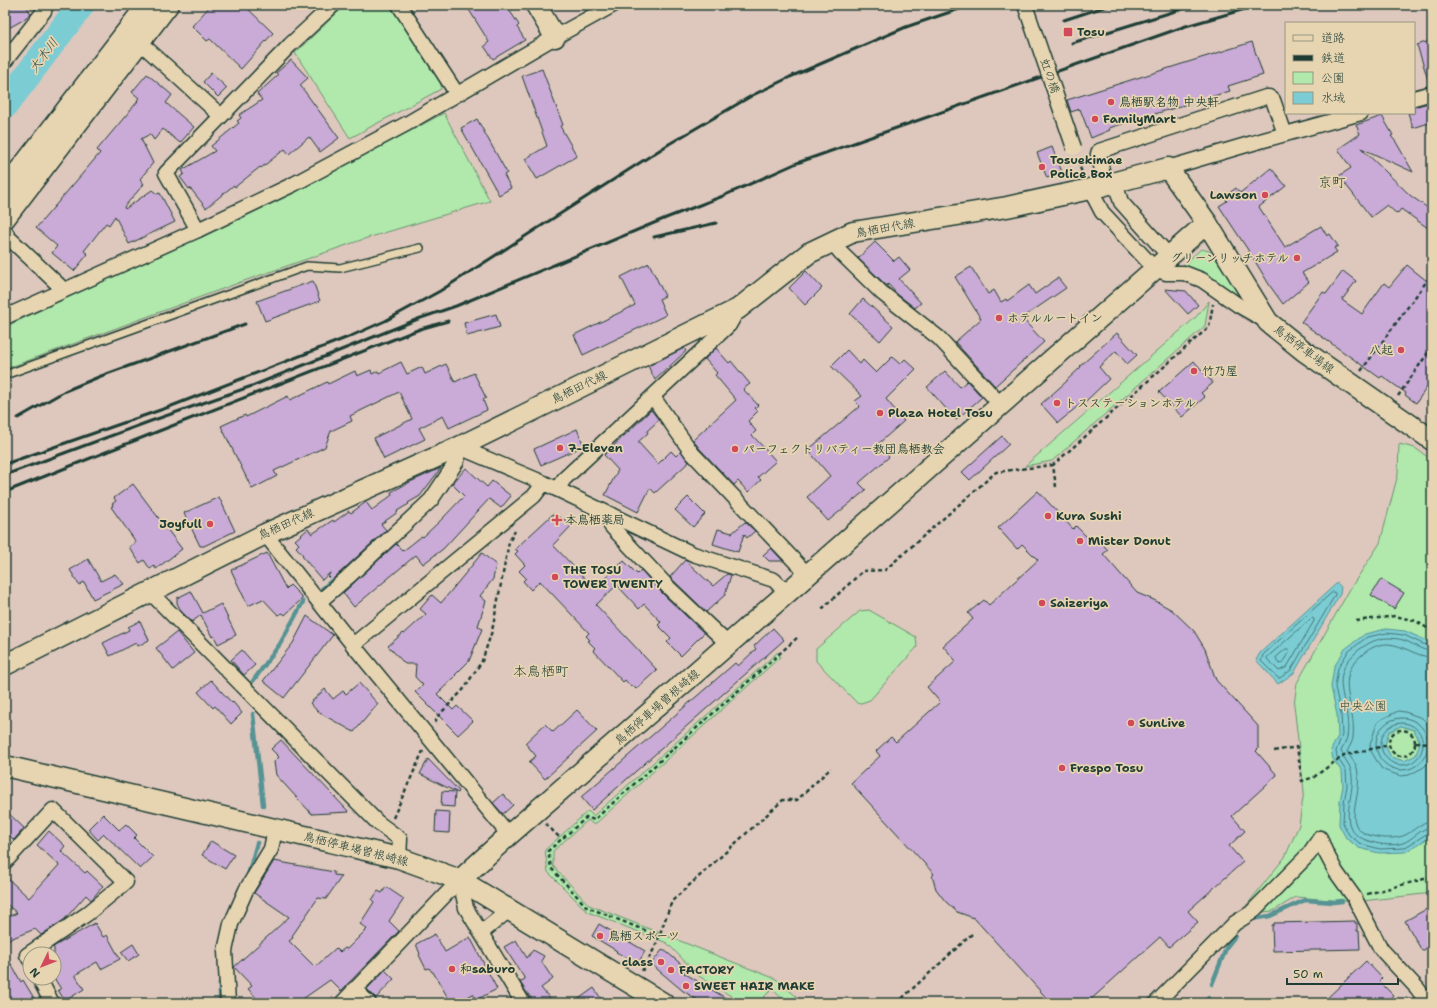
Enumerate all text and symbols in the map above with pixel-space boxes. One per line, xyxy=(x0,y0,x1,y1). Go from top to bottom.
legend xyxy=(1285,22,1415,114)
place label: Tosu xyxy=(1077,24,1105,40)
marker: Tosu xyxy=(1062,26,1074,38)
text: 道路 xyxy=(1321,30,1345,46)
water label: 大木川 xyxy=(25,35,62,76)
text: 鉄道 xyxy=(1321,50,1345,66)
street label: 虹の橋 xyxy=(1037,56,1063,96)
text: 公園 xyxy=(1321,70,1345,86)
text: 水域 xyxy=(1321,90,1345,106)
place label: 鳥栖駅名物 中央軒 xyxy=(1119,94,1219,110)
marker: 鳥栖駅名物 中央軒 xyxy=(1106,97,1116,107)
place label: FamilyMart xyxy=(1103,111,1176,127)
marker: FamilyMart xyxy=(1090,114,1100,124)
place label: Tosuekimae Police Box xyxy=(1050,152,1122,182)
marker: Tosuekimae Police Box xyxy=(1037,162,1047,172)
district label: 京町 xyxy=(1318,173,1346,191)
place label: Lawson xyxy=(1210,187,1257,203)
marker: Lawson xyxy=(1260,190,1270,200)
street label: 鳥栖田代線 xyxy=(854,215,916,241)
place label: グリーンリッチホテル xyxy=(1170,250,1289,266)
marker: グリーンリッチホテル xyxy=(1292,253,1302,263)
place label: ホテルルートイン xyxy=(1007,310,1103,326)
marker: ホテルルートイン xyxy=(994,313,1004,323)
street label: 鳥栖停車場線 xyxy=(1270,321,1338,377)
place label: 八起 xyxy=(1369,342,1393,358)
marker: 八起 xyxy=(1396,345,1406,355)
place label: 竹乃屋 xyxy=(1202,363,1238,379)
marker: 竹乃屋 xyxy=(1189,366,1199,376)
street label: 鳥栖田代線 xyxy=(549,367,609,407)
place label: トスステーションホテル xyxy=(1065,395,1196,411)
marker: トスステーションホテル xyxy=(1052,398,1062,408)
place label: Plaza Hotel Tosu xyxy=(888,405,993,421)
marker: Plaza Hotel Tosu xyxy=(875,408,885,418)
place label: 7-Eleven xyxy=(568,440,623,456)
place label: パーフェクトリバティー教団鳥栖教会 xyxy=(743,441,945,457)
marker: 7-Eleven xyxy=(555,443,565,453)
marker: パーフェクトリバティー教団鳥栖教会 xyxy=(730,444,740,454)
street label: 鳥栖田代線 xyxy=(255,504,317,544)
place label: Kura Sushi xyxy=(1056,508,1122,524)
marker: Kura Sushi xyxy=(1043,511,1053,521)
place label: 本鳥栖薬局 xyxy=(565,512,625,528)
marker: 本鳥栖薬局 xyxy=(552,515,562,525)
place label: Joyfull xyxy=(159,516,202,532)
marker: Joyfull xyxy=(205,519,215,529)
place label: Mister Donut xyxy=(1088,533,1171,549)
marker: Mister Donut xyxy=(1075,536,1085,546)
place label: THE TOSU TOWER TWENTY xyxy=(563,562,663,592)
marker: THE TOSU TOWER TWENTY xyxy=(550,572,560,582)
place label: Saizeriya xyxy=(1050,595,1109,611)
marker: Saizeriya xyxy=(1037,598,1047,608)
district label: 本鳥栖町 xyxy=(513,662,569,680)
street label: 鳥栖停車場曽根崎線 xyxy=(611,666,703,748)
park label: 中央公園 xyxy=(1339,698,1387,714)
place label: SunLive xyxy=(1139,715,1185,731)
marker: SunLive xyxy=(1126,718,1136,728)
place label: Frespo Tosu xyxy=(1070,760,1143,776)
marker: Frespo Tosu xyxy=(1057,763,1067,773)
street label: 鳥栖停車場曽根崎線 xyxy=(302,828,410,870)
place label: 鳥栖スポーツ xyxy=(608,928,680,944)
marker: 鳥栖スポーツ xyxy=(595,931,605,941)
north arrow xyxy=(22,946,62,986)
place label: class xyxy=(622,954,653,970)
marker: class xyxy=(656,957,666,967)
scale bar xyxy=(1287,960,1398,986)
place label: 和saburo xyxy=(460,961,516,977)
place label: FACTORY xyxy=(679,962,734,978)
text: N xyxy=(26,964,44,981)
marker: 和saburo xyxy=(447,964,457,974)
marker: FACTORY xyxy=(666,965,676,975)
text: 50 m xyxy=(1293,966,1323,982)
place label: SWEET HAIR MAKE xyxy=(694,978,815,994)
marker: SWEET HAIR MAKE xyxy=(681,981,691,991)

